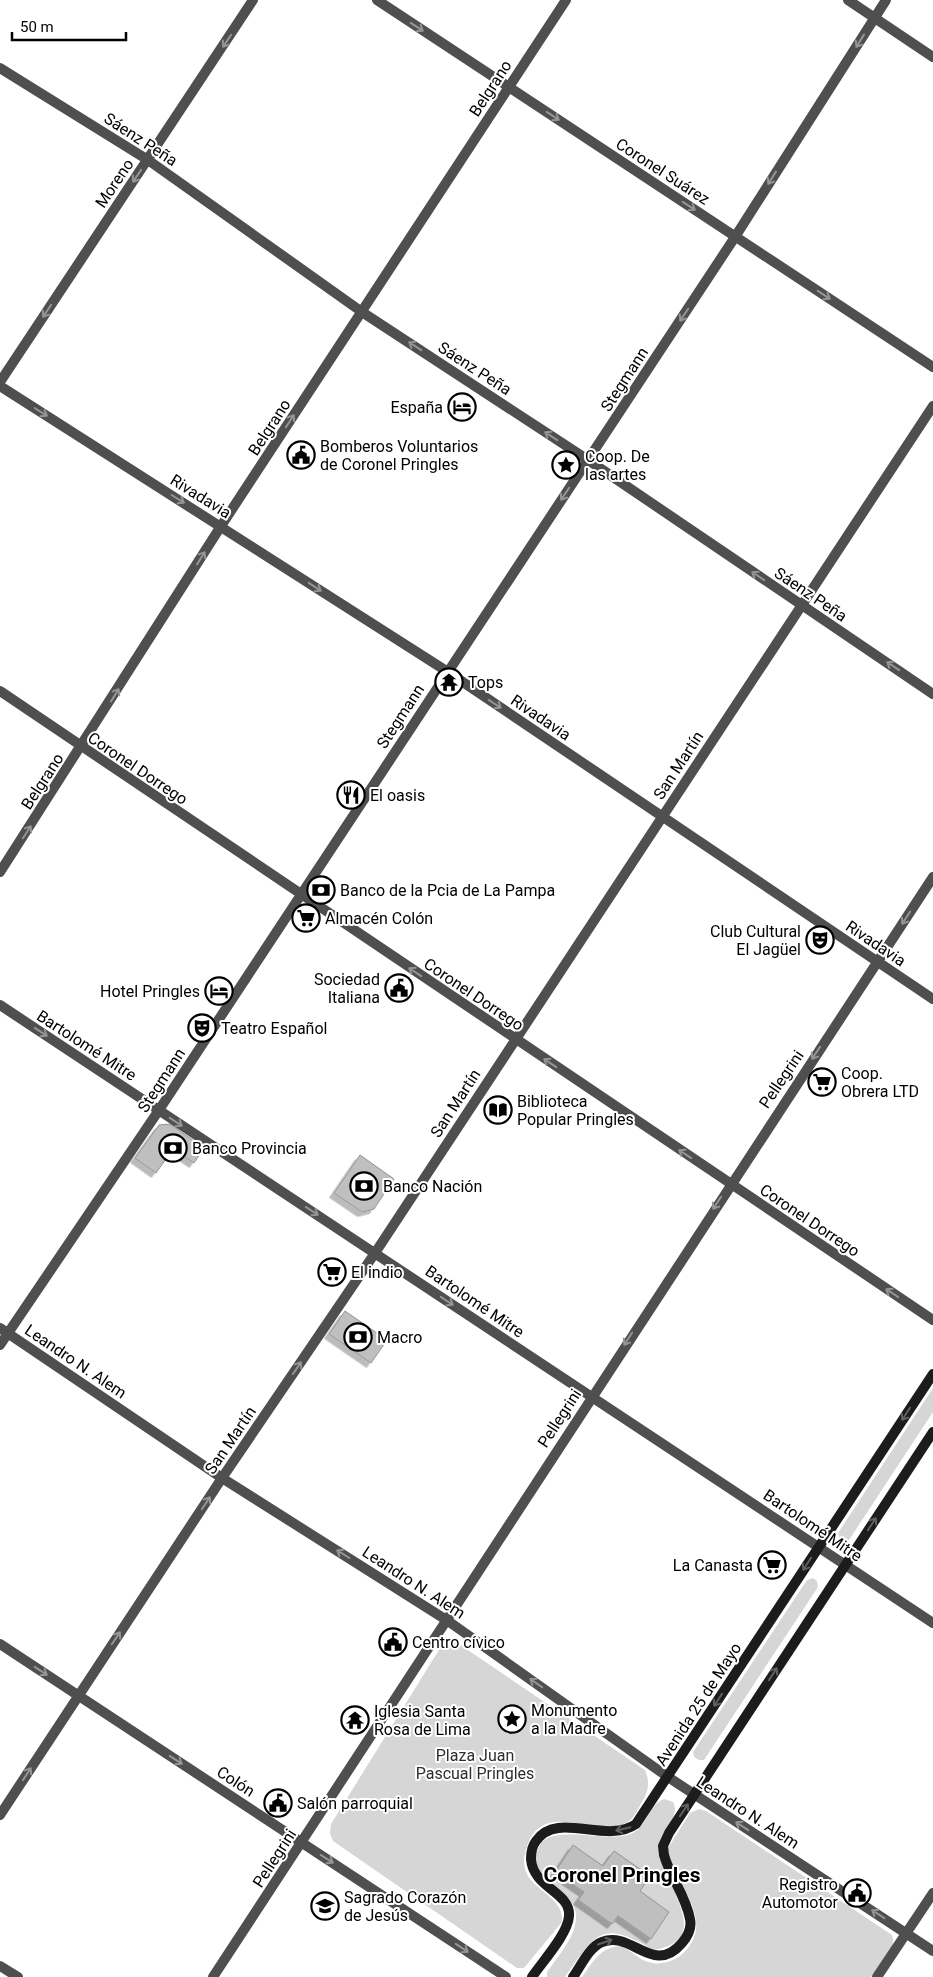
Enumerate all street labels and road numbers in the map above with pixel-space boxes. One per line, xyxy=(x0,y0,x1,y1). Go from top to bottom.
street label: Belgrano xyxy=(465,57,516,120)
street label: Sáenz Peña xyxy=(101,109,181,170)
street label: Coronel Suárez xyxy=(612,134,713,209)
street label: Moreno xyxy=(91,155,138,211)
street label: Sáenz Peña xyxy=(435,338,515,399)
street label: Stegmann xyxy=(597,344,652,415)
street label: Belgrano xyxy=(244,396,295,459)
street label: Rivadavia xyxy=(167,470,235,523)
street label: Sáenz Peña xyxy=(771,563,851,626)
street label: Stegmann xyxy=(373,681,428,752)
street label: Rivadavia xyxy=(507,691,574,744)
street label: Coronel Dorrego xyxy=(84,728,191,809)
street label: San Martín xyxy=(649,728,707,803)
street label: Belgrano xyxy=(17,750,68,813)
street label: Rivadavia xyxy=(842,917,909,970)
street label: Coronel Dorrego xyxy=(420,954,527,1035)
street label: Bartolomé Mitre xyxy=(33,1006,140,1085)
street label: Stegmann xyxy=(134,1045,189,1116)
street label: Pellegrini xyxy=(755,1047,808,1112)
street label: San Martín xyxy=(426,1066,484,1141)
street label: Coronel Dorrego xyxy=(756,1180,863,1261)
street label: Bartolomé Mitre xyxy=(422,1261,528,1341)
street label: Leandro N. Alem xyxy=(21,1320,130,1402)
street label: Pellegrini xyxy=(534,1386,585,1451)
street label: San Martín xyxy=(201,1403,260,1478)
street label: Bartolomé Mitre xyxy=(760,1485,866,1565)
street label: Leandro N. Alem xyxy=(359,1542,469,1623)
street label: Avenida 25 de Mayo xyxy=(651,1639,745,1769)
street label: Colón xyxy=(213,1762,258,1801)
street label: Leandro N. Alem xyxy=(693,1772,803,1853)
street label: Pellegrini xyxy=(249,1826,300,1891)

